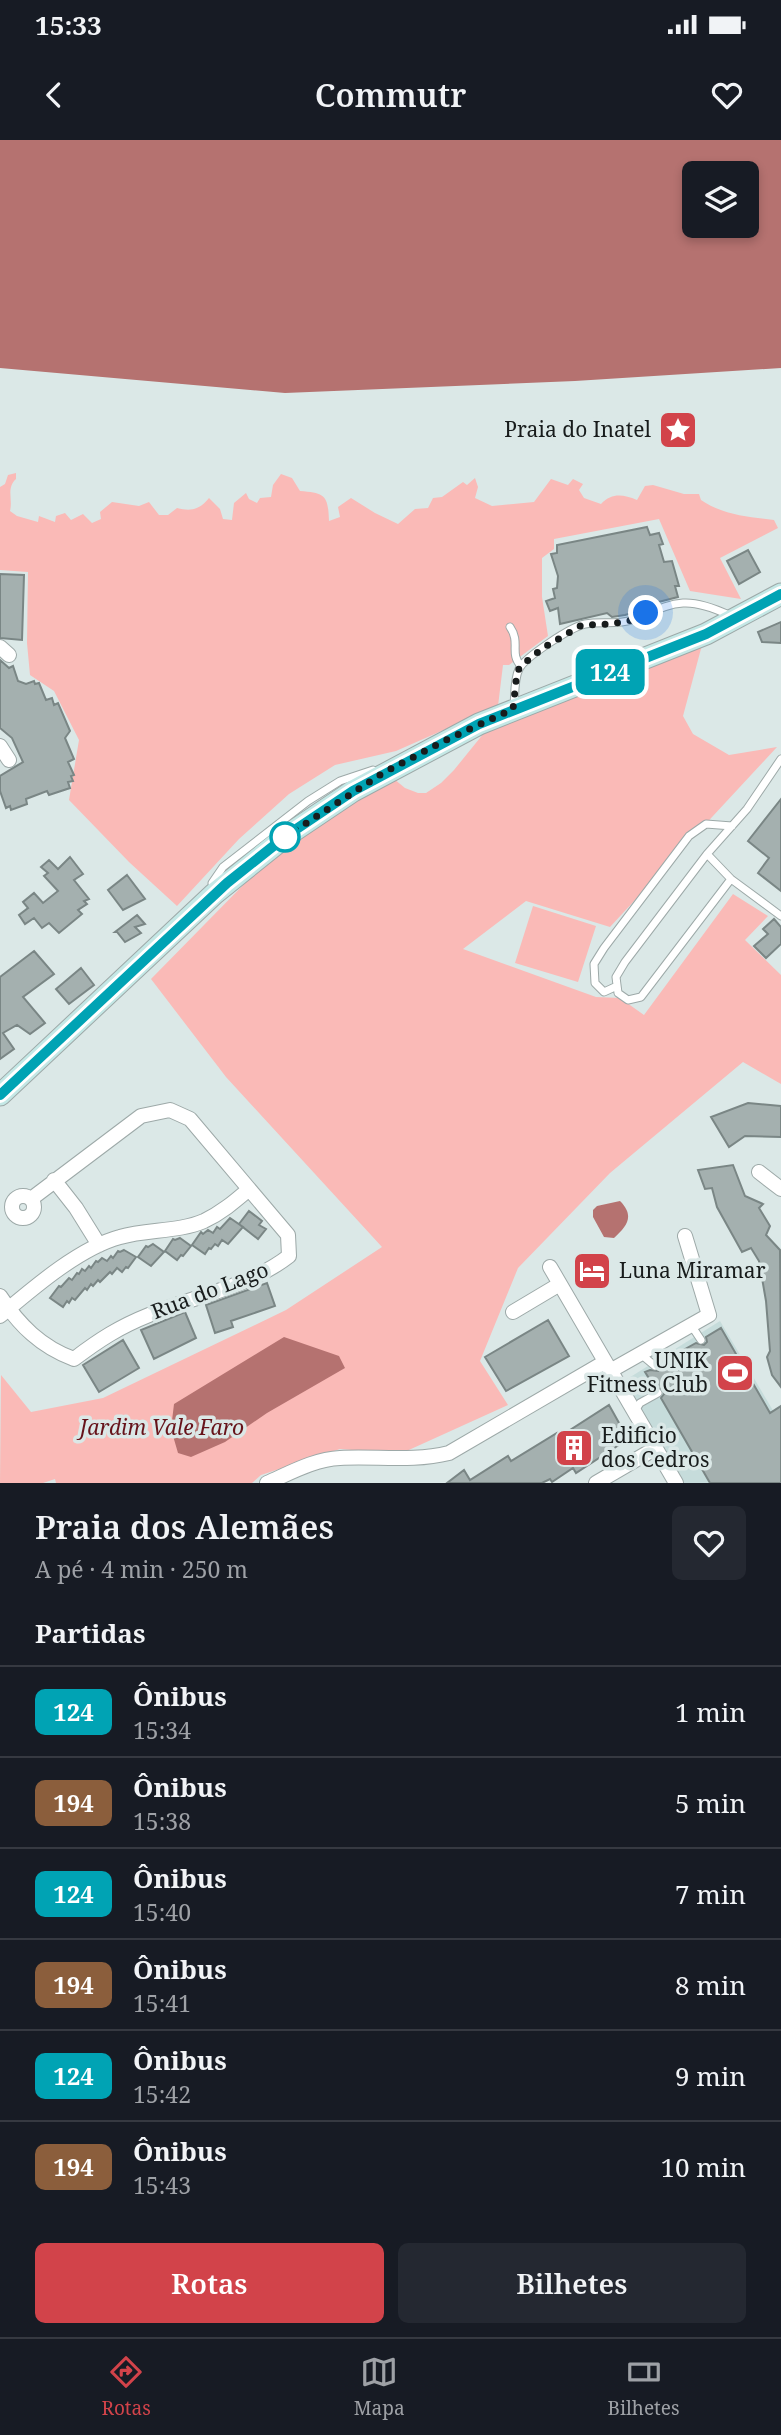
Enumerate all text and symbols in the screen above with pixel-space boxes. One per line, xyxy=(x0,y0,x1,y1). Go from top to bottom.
text: 15:33 xyxy=(35,7,102,43)
text: Commutr xyxy=(315,73,466,116)
icon: back xyxy=(35,76,73,114)
icon: heart xyxy=(708,76,746,114)
map controls xyxy=(682,161,759,238)
button: layers xyxy=(682,161,759,238)
place icon: Praia do Inatel xyxy=(657,409,699,451)
place label: Praia do Inatel xyxy=(504,415,651,443)
your location xyxy=(628,595,663,630)
line badge: 124 xyxy=(570,649,650,695)
text: 124 xyxy=(590,655,630,688)
unlabelled marker xyxy=(270,822,300,852)
hotel icon: Luna Miramar xyxy=(571,1250,613,1292)
street label: Rua do Lago xyxy=(147,1255,272,1325)
place label: Luna Miramar xyxy=(619,1256,766,1284)
place label: UNIK Fitness Club xyxy=(587,1346,708,1398)
sports icon: UNIK Fitness Club xyxy=(714,1352,756,1394)
park label: Jardim Vale Faro xyxy=(76,1413,244,1441)
place label: Edificio dos Cedros xyxy=(601,1421,709,1473)
building icon: Edificio dos Cedros xyxy=(553,1427,595,1469)
text: Praia dos Alemães xyxy=(35,1504,334,1549)
button: heart xyxy=(672,1506,746,1580)
text: A pé · 4 min · 250 m xyxy=(35,1553,248,1585)
text: Partidas xyxy=(35,1615,145,1651)
text: Ônibus xyxy=(133,1678,227,1714)
text: 1 min xyxy=(675,1694,746,1730)
text: 124 xyxy=(53,1695,94,1728)
text: 15:34 xyxy=(133,1714,191,1746)
text: Ônibus xyxy=(133,1769,227,1805)
text: 5 min xyxy=(675,1785,746,1821)
text: 194 xyxy=(53,1786,94,1819)
text: 15:38 xyxy=(133,1805,191,1837)
text: Ônibus xyxy=(133,1860,227,1896)
text: 7 min xyxy=(675,1876,746,1912)
text: 124 xyxy=(53,1877,94,1910)
text: 15:40 xyxy=(133,1896,191,1928)
text: Ônibus xyxy=(133,1951,227,1987)
text: 8 min xyxy=(675,1967,746,2003)
text: 194 xyxy=(53,1968,94,2001)
text: 15:41 xyxy=(133,1987,191,2019)
text: Ônibus xyxy=(133,2042,227,2078)
text: 9 min xyxy=(675,2058,746,2094)
text: 124 xyxy=(53,2059,94,2092)
text: 15:42 xyxy=(133,2078,191,2110)
text: Ônibus xyxy=(133,2133,227,2169)
text: 10 min xyxy=(661,2149,746,2185)
text: 194 xyxy=(53,2150,94,2183)
text: 15:43 xyxy=(133,2169,191,2201)
button: Rotas xyxy=(35,2243,384,2323)
button: Bilhetes xyxy=(398,2243,746,2323)
tab: Rotas xyxy=(101,2353,151,2421)
tab: Mapa xyxy=(354,2353,405,2421)
tab: Bilhetes xyxy=(607,2353,680,2421)

